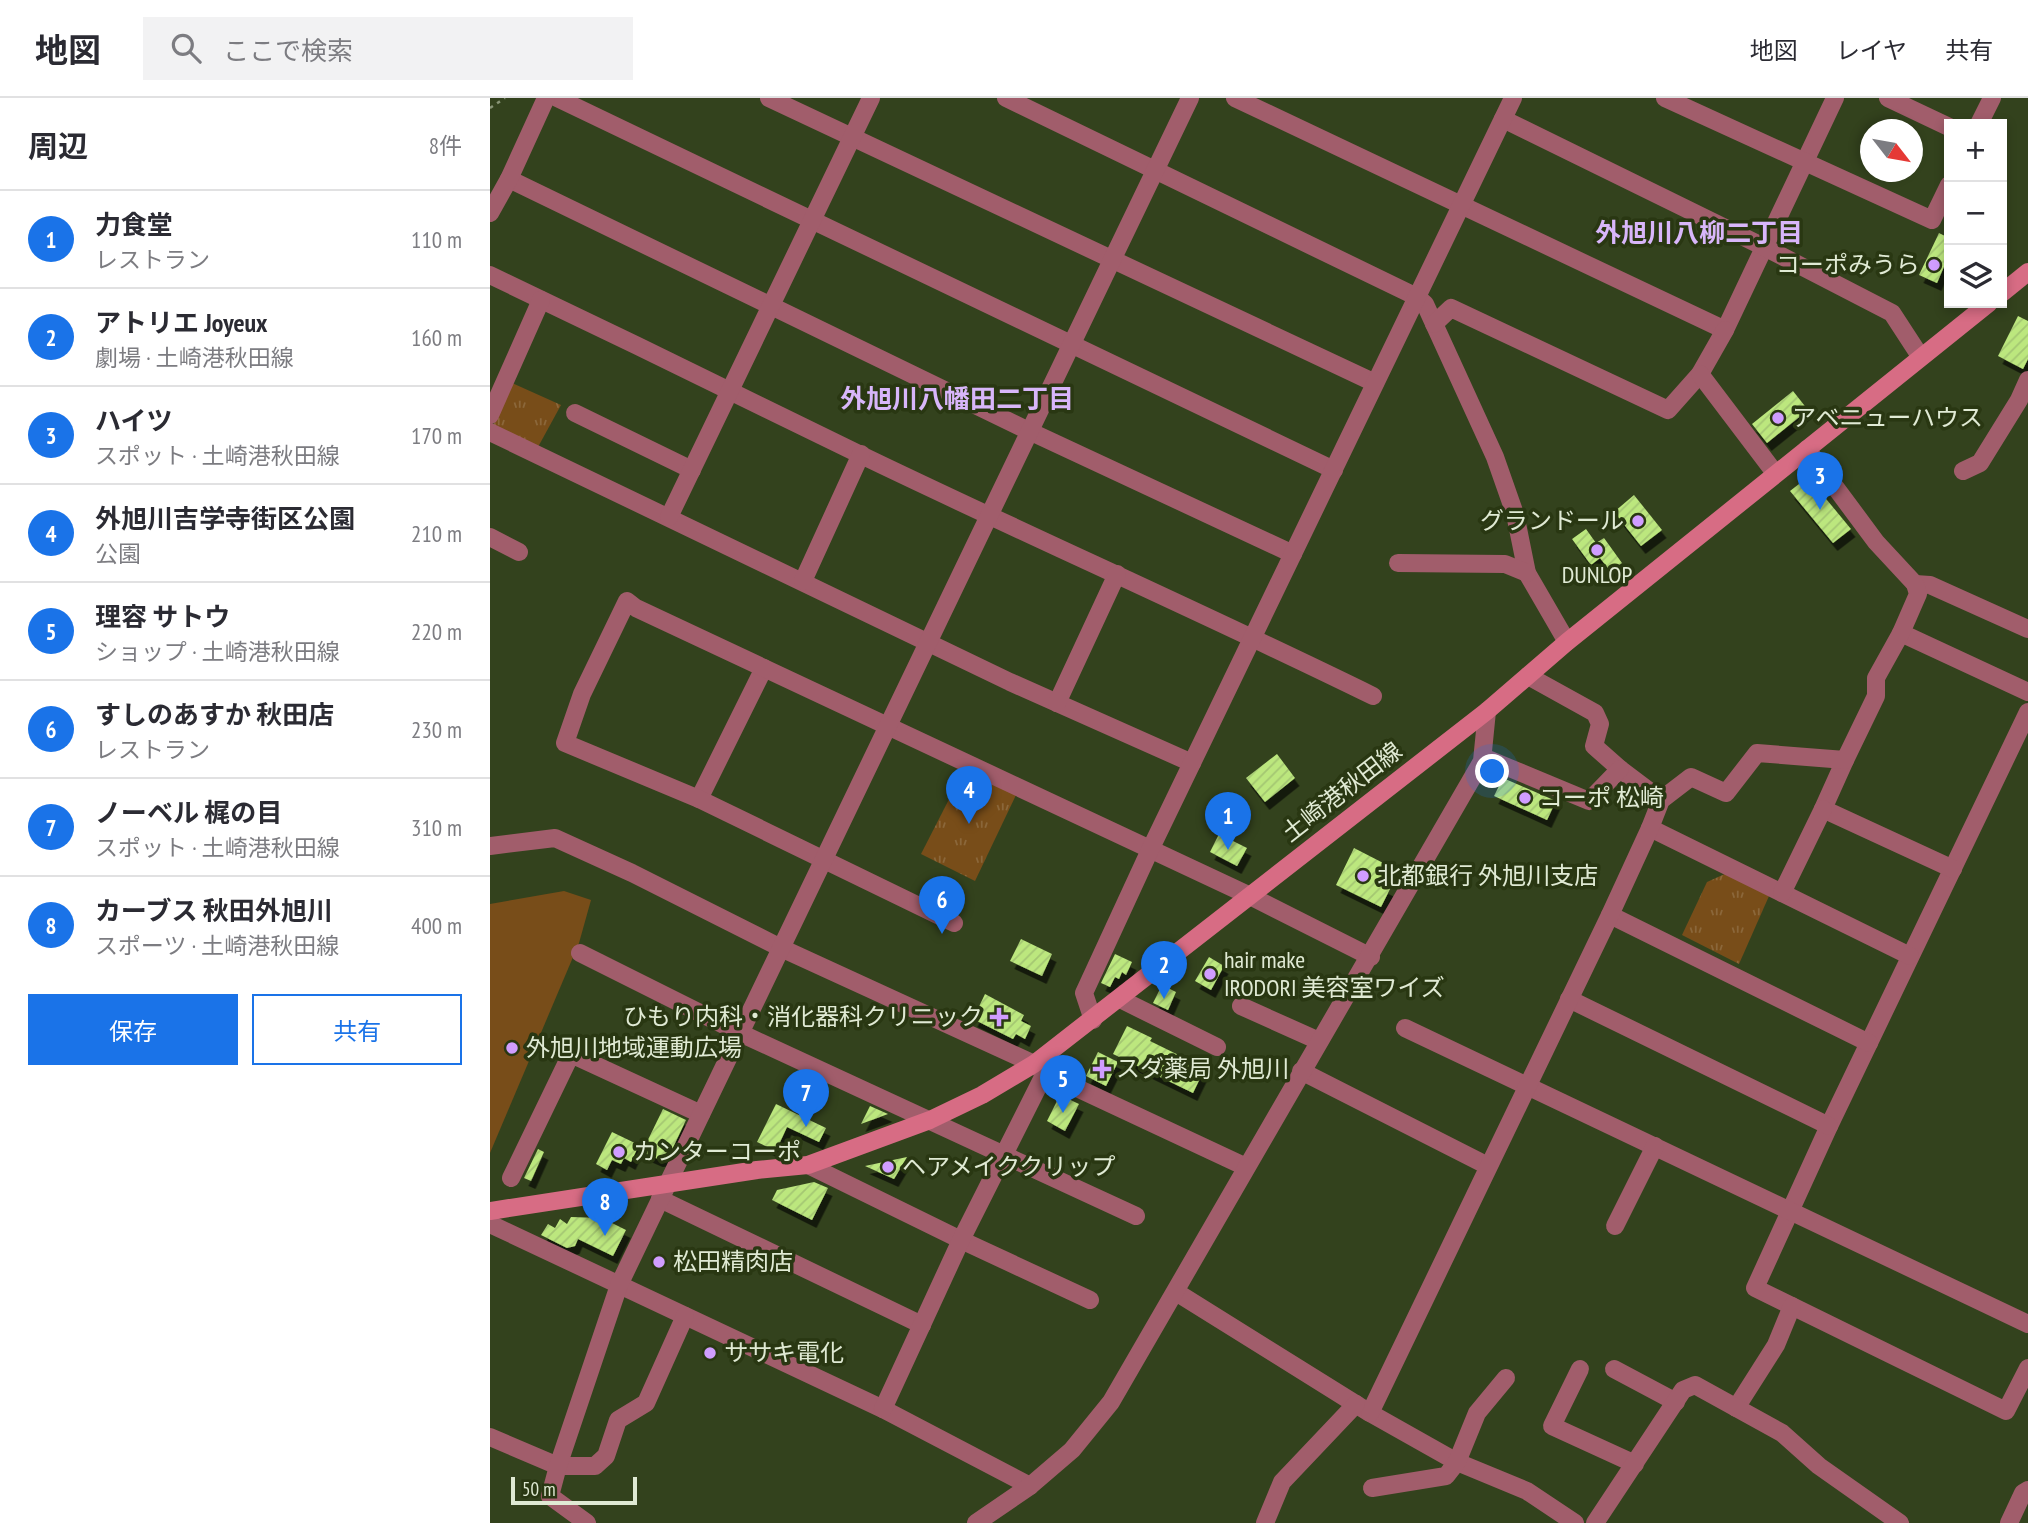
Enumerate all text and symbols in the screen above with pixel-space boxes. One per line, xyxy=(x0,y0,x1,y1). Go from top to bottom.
search box xyxy=(143,17,633,80)
text: 地図 xyxy=(35,28,101,71)
icon: search xyxy=(167,29,205,67)
text: ここで検索 xyxy=(223,34,353,67)
text: 地図 xyxy=(1750,35,1798,66)
text: レイヤ xyxy=(1836,35,1907,66)
text: 共有 xyxy=(1945,35,1993,66)
north arrow xyxy=(1860,119,1923,182)
map controls xyxy=(1944,119,2007,308)
button: + xyxy=(1944,119,2007,182)
text: 周辺 xyxy=(28,126,88,165)
text: 8件 xyxy=(429,131,462,160)
button: − xyxy=(1944,182,2007,245)
text: 力食堂 xyxy=(95,208,173,241)
district label: 外旭川八柳二丁目 xyxy=(1595,216,1803,249)
text: 1 xyxy=(46,225,57,254)
text: 110 m xyxy=(411,225,462,254)
text: レストラン xyxy=(95,245,210,274)
button: layers xyxy=(1944,245,2007,308)
place label: コーポみうら xyxy=(1776,249,1920,280)
marker: コーポみうら xyxy=(1926,257,1942,273)
text: アトリエ Joyeux xyxy=(95,306,268,339)
text: 2 xyxy=(46,323,57,352)
text: 160 m xyxy=(411,323,462,352)
text: 劇場 · 土崎港秋田線 xyxy=(95,343,294,372)
district label: 外旭川八幡田二丁目 xyxy=(840,382,1074,415)
place label: アベニューハウス xyxy=(1792,402,1983,433)
text: ハイツ xyxy=(95,404,172,437)
marker: アベニューハウス xyxy=(1770,410,1786,426)
text: 3 xyxy=(46,421,57,450)
text: 170 m xyxy=(411,421,462,450)
text: スポット · 土崎港秋田線 xyxy=(95,441,340,470)
pin: 3 xyxy=(1797,452,1843,510)
text: 外旭川吉学寺街区公園 xyxy=(95,502,355,535)
place label: グランドール xyxy=(1480,505,1624,536)
marker: グランドール xyxy=(1630,513,1646,529)
text: 4 xyxy=(46,519,57,548)
text: 210 m xyxy=(411,519,462,548)
text: 公園 xyxy=(95,539,141,568)
marker: DUNLOP xyxy=(1589,542,1605,558)
place label: DUNLOP xyxy=(1562,559,1632,590)
text: 理容 サトウ xyxy=(95,600,230,633)
text: 5 xyxy=(46,617,57,646)
text: 220 m xyxy=(411,617,462,646)
text: ショップ · 土崎港秋田線 xyxy=(95,637,340,666)
text: すしのあすか 秋田店 xyxy=(95,698,334,731)
text: 6 xyxy=(46,715,57,744)
text: 230 m xyxy=(411,715,462,744)
text: レストラン xyxy=(95,735,210,764)
street label: 土崎港秋田線 xyxy=(1275,735,1408,848)
your location xyxy=(1475,754,1509,788)
pin: 4 xyxy=(946,766,992,824)
place label: コーポ 松崎 xyxy=(1539,782,1664,813)
marker: コーポ 松崎 xyxy=(1517,790,1533,806)
pin: 1 xyxy=(1205,792,1251,850)
text: ノーベル 梶の目 xyxy=(95,796,282,829)
text: 7 xyxy=(46,813,57,842)
text: 310 m xyxy=(411,813,462,842)
text: スポット · 土崎港秋田線 xyxy=(95,833,340,862)
place label: 北都銀行 外旭川支店 xyxy=(1377,860,1598,891)
marker: 北都銀行 外旭川支店 xyxy=(1355,868,1371,884)
pin: 6 xyxy=(919,876,965,934)
text: カーブス 秋田外旭川 xyxy=(95,894,333,927)
text: 8 xyxy=(46,911,57,940)
text: 400 m xyxy=(411,911,462,940)
text: スポーツ · 土崎港秋田線 xyxy=(95,931,339,960)
pin: 2 xyxy=(1141,941,1187,999)
place label: hair make IRODORI 美容室ワイズ xyxy=(1224,944,1445,1003)
marker: hair make IRODORI 美容室ワイズ xyxy=(1202,966,1218,982)
button: 保存 xyxy=(28,994,238,1065)
button: 共有 xyxy=(252,994,462,1065)
place label: ひもり内科・消化器科クリニック xyxy=(623,1001,983,1032)
marker: ひもり内科・消化器科クリニック xyxy=(989,1007,1009,1027)
place label: 外旭川地域運動広場 xyxy=(526,1032,742,1063)
marker: 外旭川地域運動広場 xyxy=(504,1040,520,1056)
place label: スダ薬局 外旭川 xyxy=(1116,1053,1289,1084)
pin: 5 xyxy=(1040,1055,1086,1113)
marker: スダ薬局 外旭川 xyxy=(1094,1061,1110,1077)
pin: 7 xyxy=(783,1069,829,1127)
place label: カンターコーポ xyxy=(633,1136,801,1167)
marker: カンターコーポ xyxy=(611,1144,627,1160)
place label: ヘアメイククリップ xyxy=(902,1151,1115,1182)
marker: ヘアメイククリップ xyxy=(880,1159,896,1175)
pin: 8 xyxy=(582,1178,628,1236)
place label: 松田精肉店 xyxy=(673,1246,793,1277)
marker: 松田精肉店 xyxy=(651,1254,667,1270)
place label: ササキ電化 xyxy=(724,1337,844,1368)
marker: ササキ電化 xyxy=(702,1345,718,1361)
scale bar xyxy=(511,1474,637,1506)
text: 50 m xyxy=(522,1477,556,1501)

